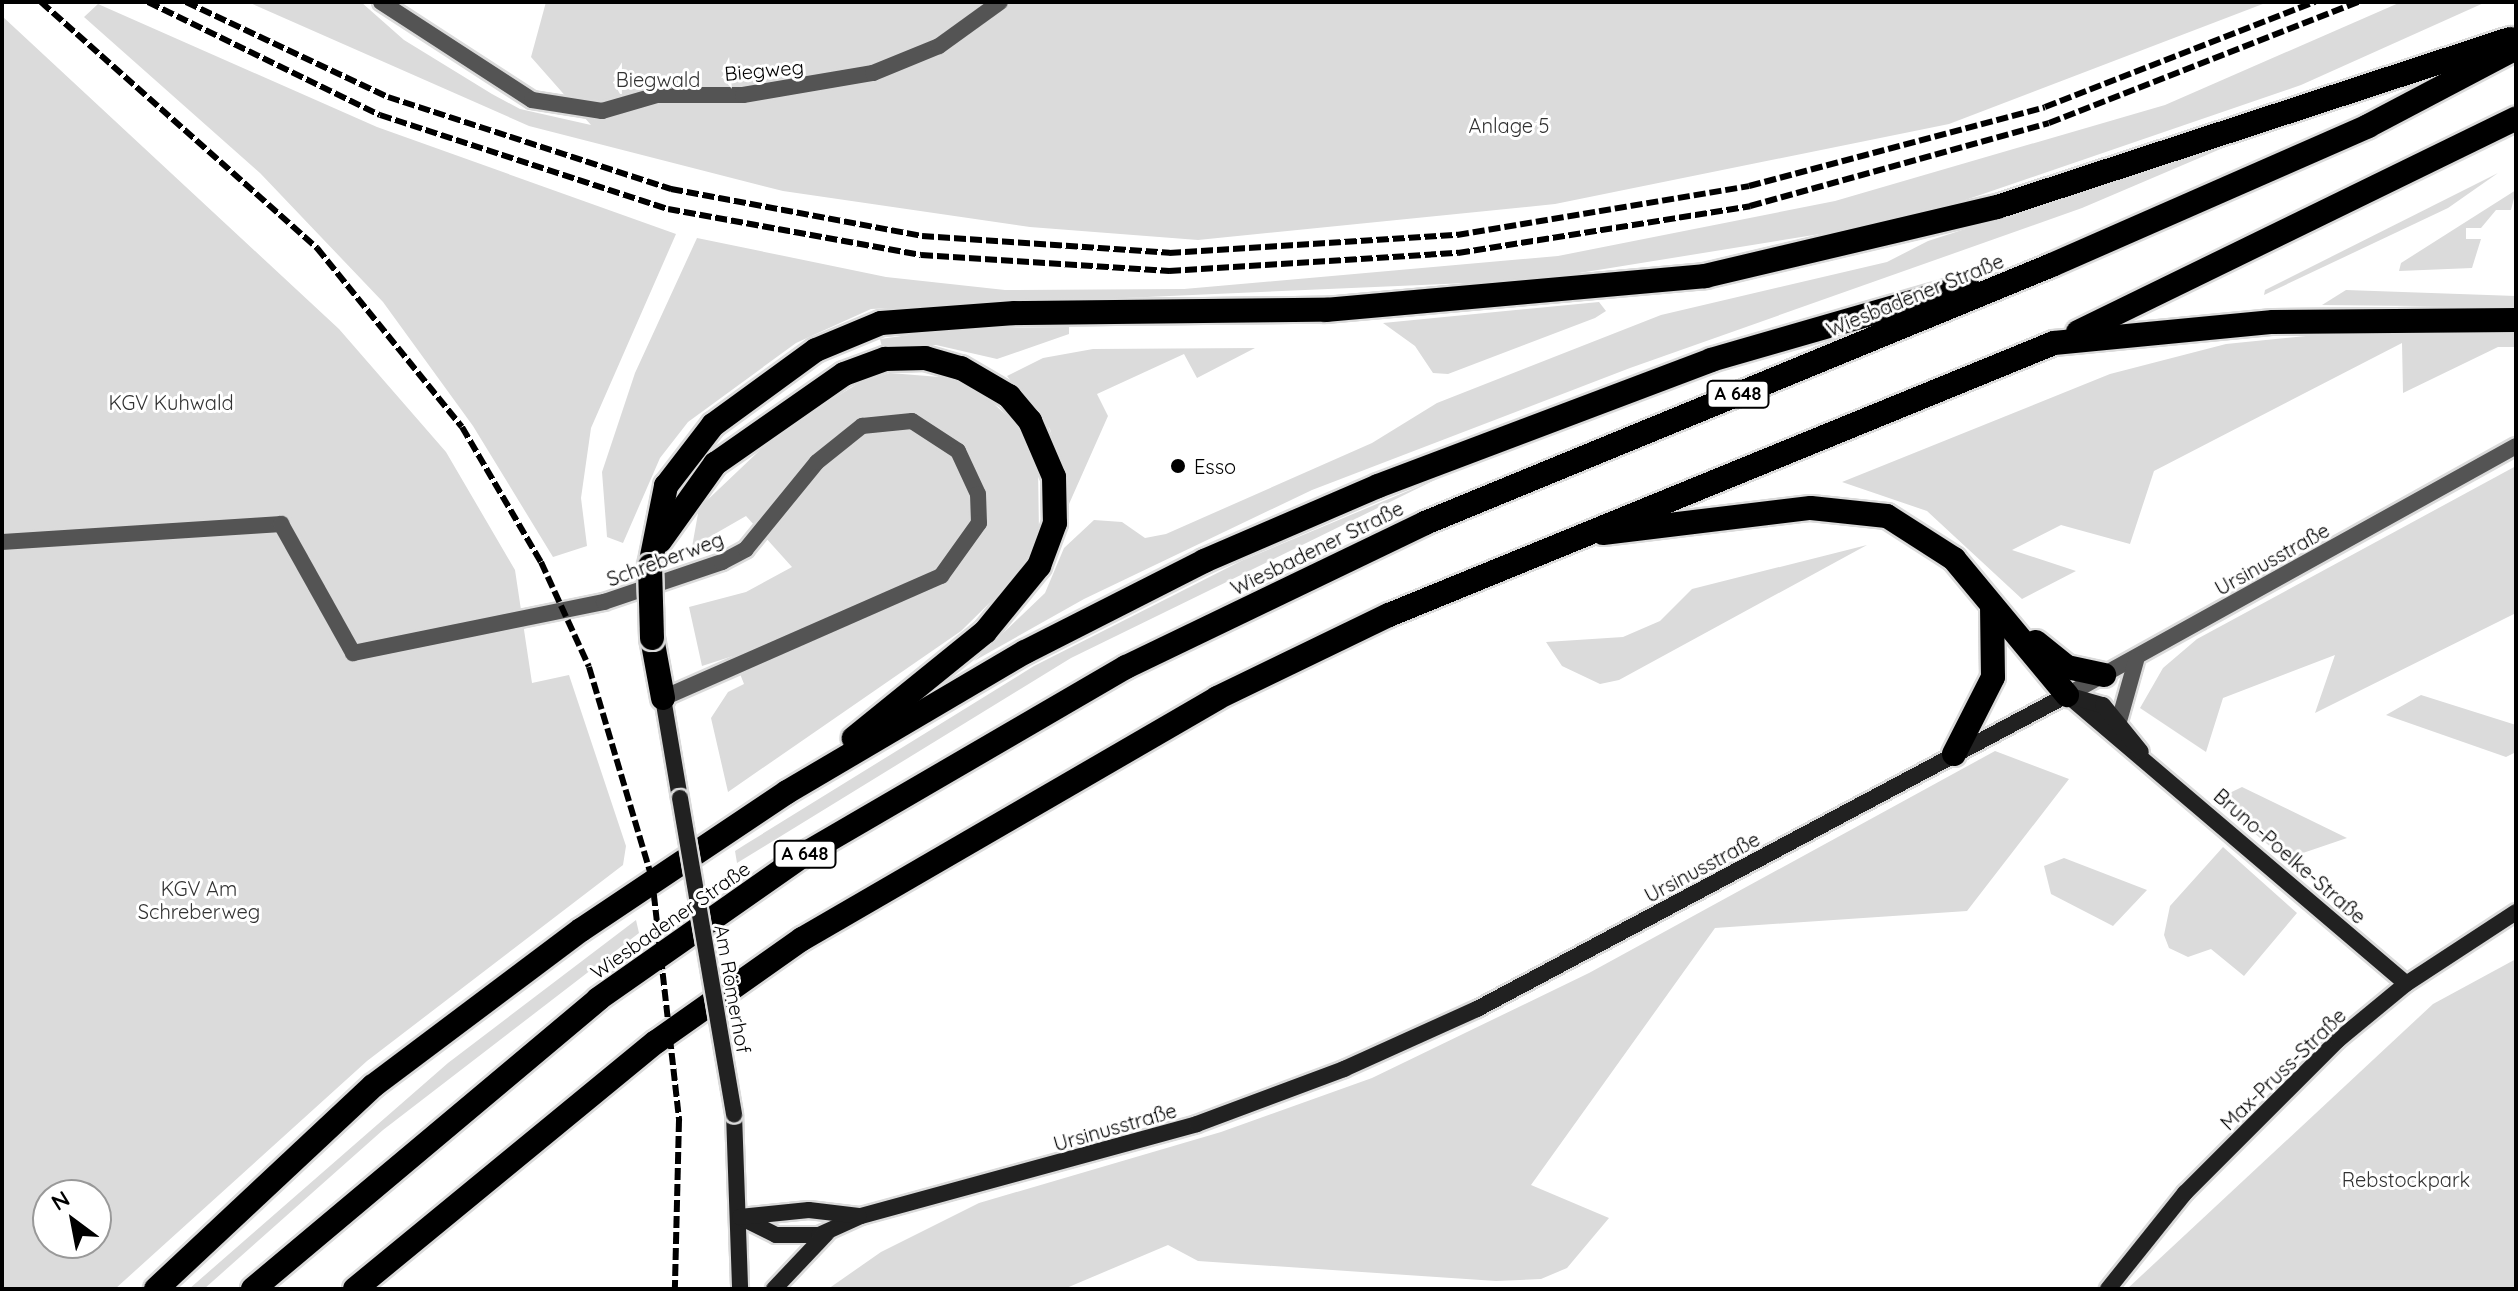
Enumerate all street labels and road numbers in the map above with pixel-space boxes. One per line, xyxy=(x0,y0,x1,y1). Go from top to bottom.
street label: Biegweg xyxy=(723,55,805,85)
street label: Wiesbadener Straße xyxy=(1823,248,2007,342)
road number: A 648 xyxy=(1706,380,1770,408)
street label: Wiesbadener Straße xyxy=(1227,496,1407,600)
street label: Ursinusstraße xyxy=(2211,518,2333,600)
street label: Schreberweg xyxy=(603,527,727,591)
street label: Bruno-Poelke-Straße xyxy=(2209,783,2371,929)
street label: Ursinusstraße xyxy=(1640,827,1764,907)
road number: A 648 xyxy=(773,840,837,868)
street label: Wiesbadener Straße xyxy=(586,856,754,984)
street label: Am Römerhof xyxy=(710,923,756,1055)
street label: Max-Pruss-Straße xyxy=(2215,1003,2351,1135)
street label: Ursinusstraße xyxy=(1051,1098,1179,1156)

